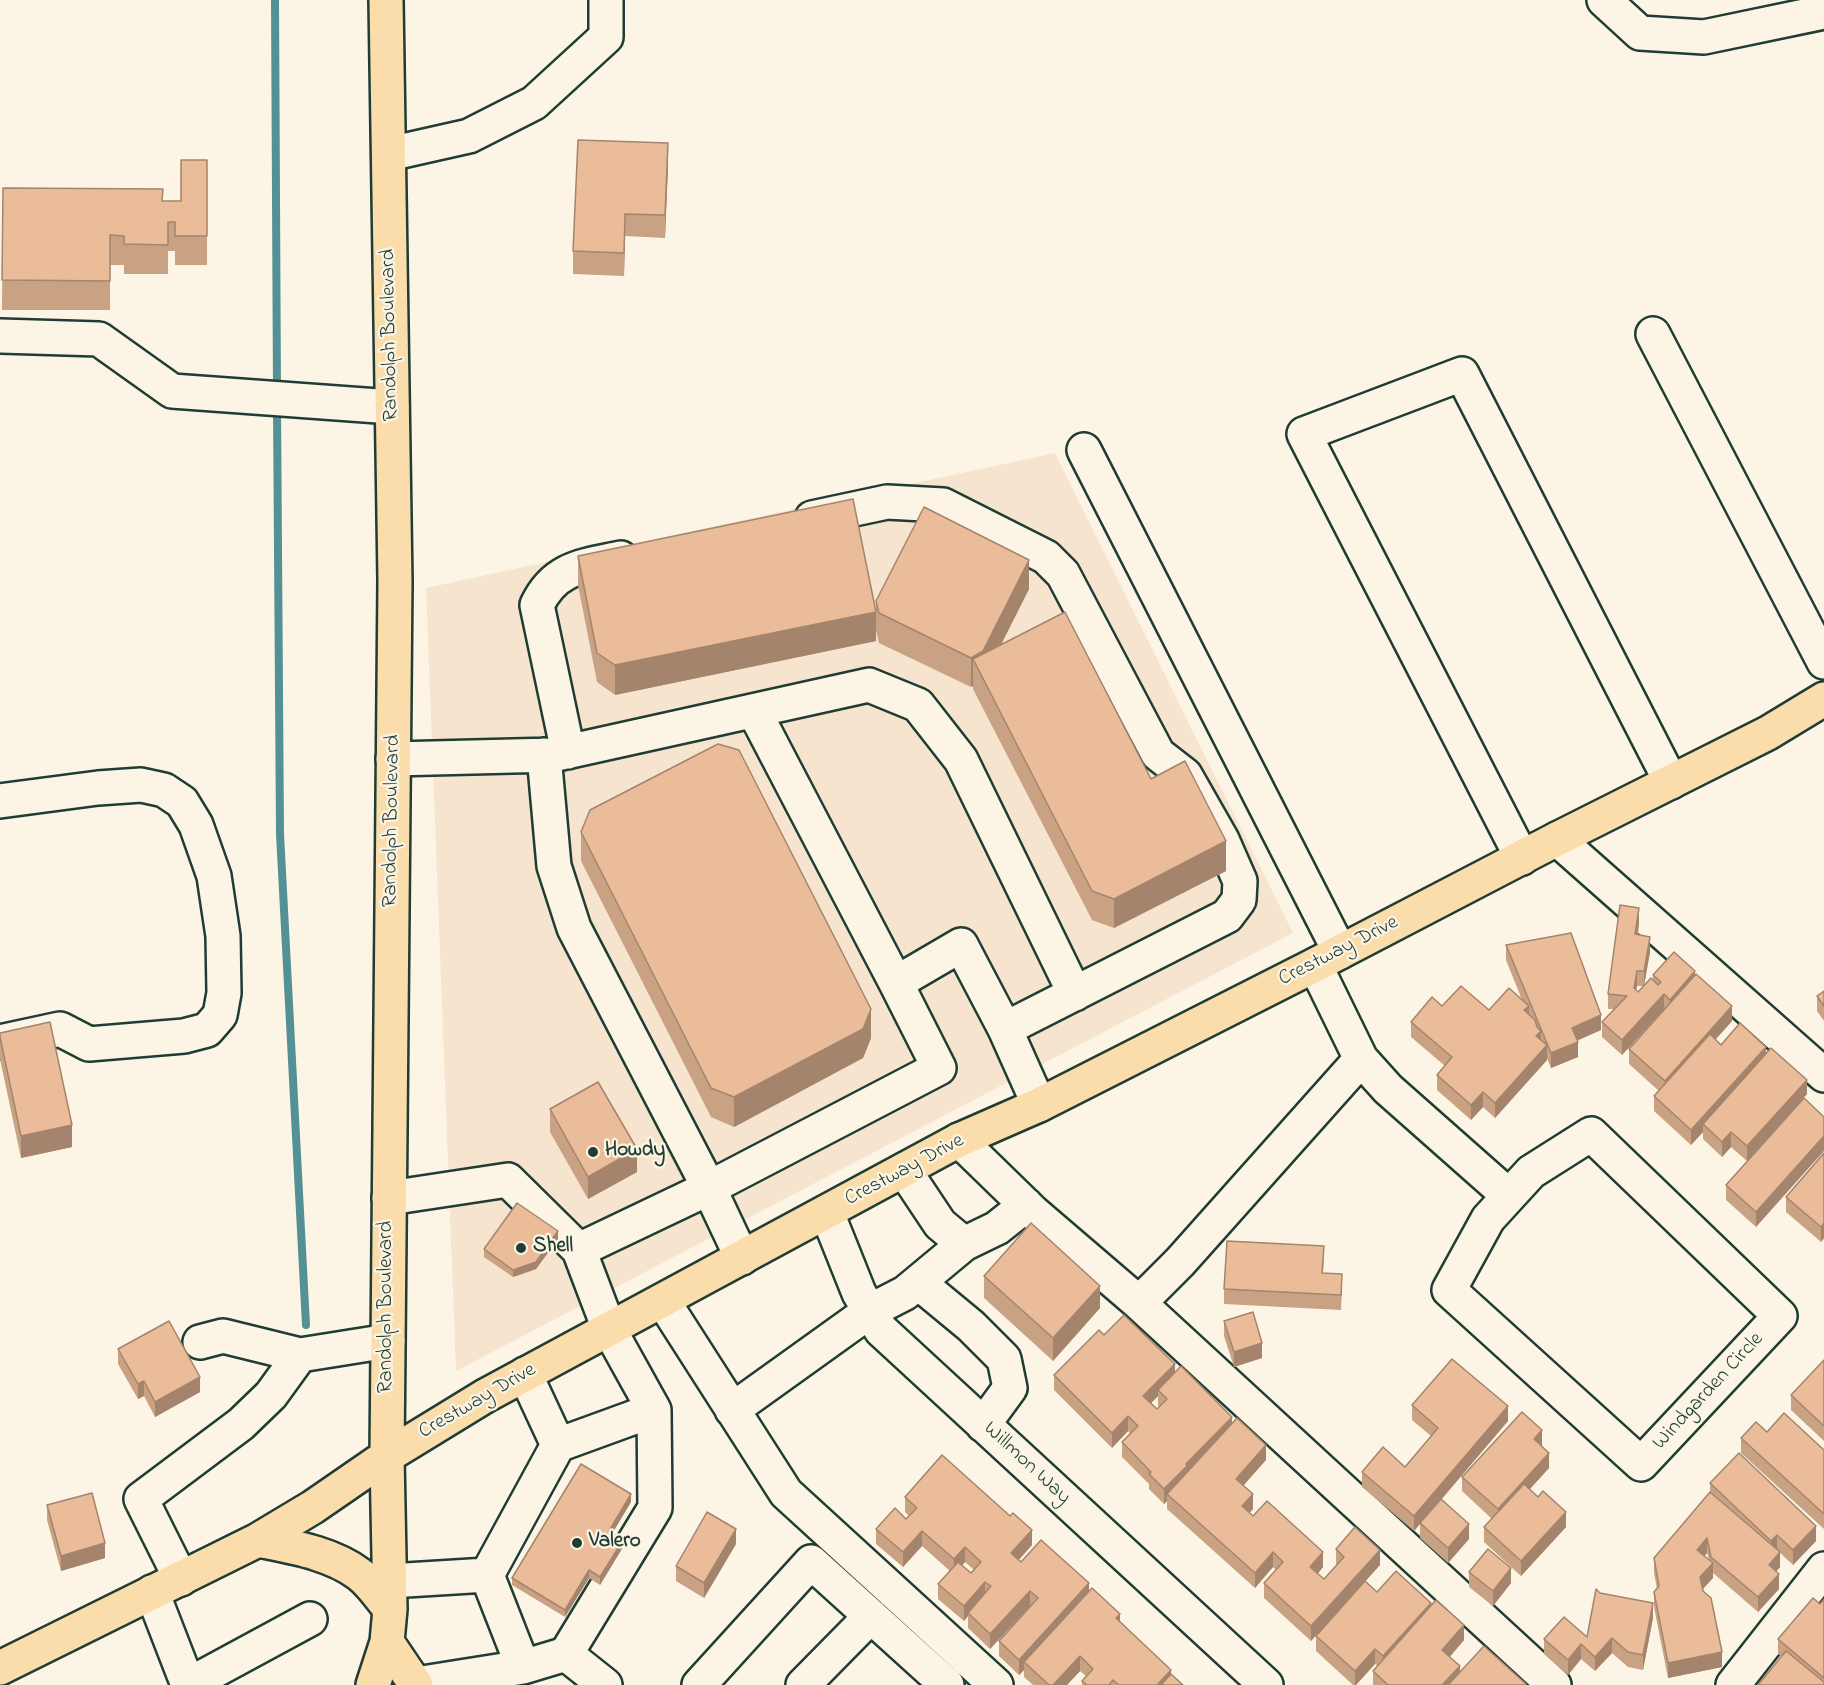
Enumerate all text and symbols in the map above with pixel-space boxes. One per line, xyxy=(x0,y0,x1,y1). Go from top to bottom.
street label: Randolph Boulevard xyxy=(377,248,405,422)
street label: Randolph Boulevard xyxy=(379,734,407,908)
street label: Crestway Drive xyxy=(1275,911,1403,993)
street label: Crestway Drive xyxy=(841,1129,969,1213)
place label: Howdy xyxy=(605,1139,665,1165)
marker: Howdy xyxy=(586,1145,600,1159)
street label: Randolph Boulevard xyxy=(375,1221,401,1393)
place label: Shell xyxy=(533,1235,573,1261)
marker: Shell xyxy=(514,1241,528,1255)
street label: Windgarden Circle xyxy=(1648,1328,1770,1456)
street label: Crestway Drive xyxy=(415,1358,541,1446)
street label: Willmon Way xyxy=(977,1417,1075,1511)
place label: Valero xyxy=(589,1530,641,1556)
marker: Valero xyxy=(570,1536,584,1550)

